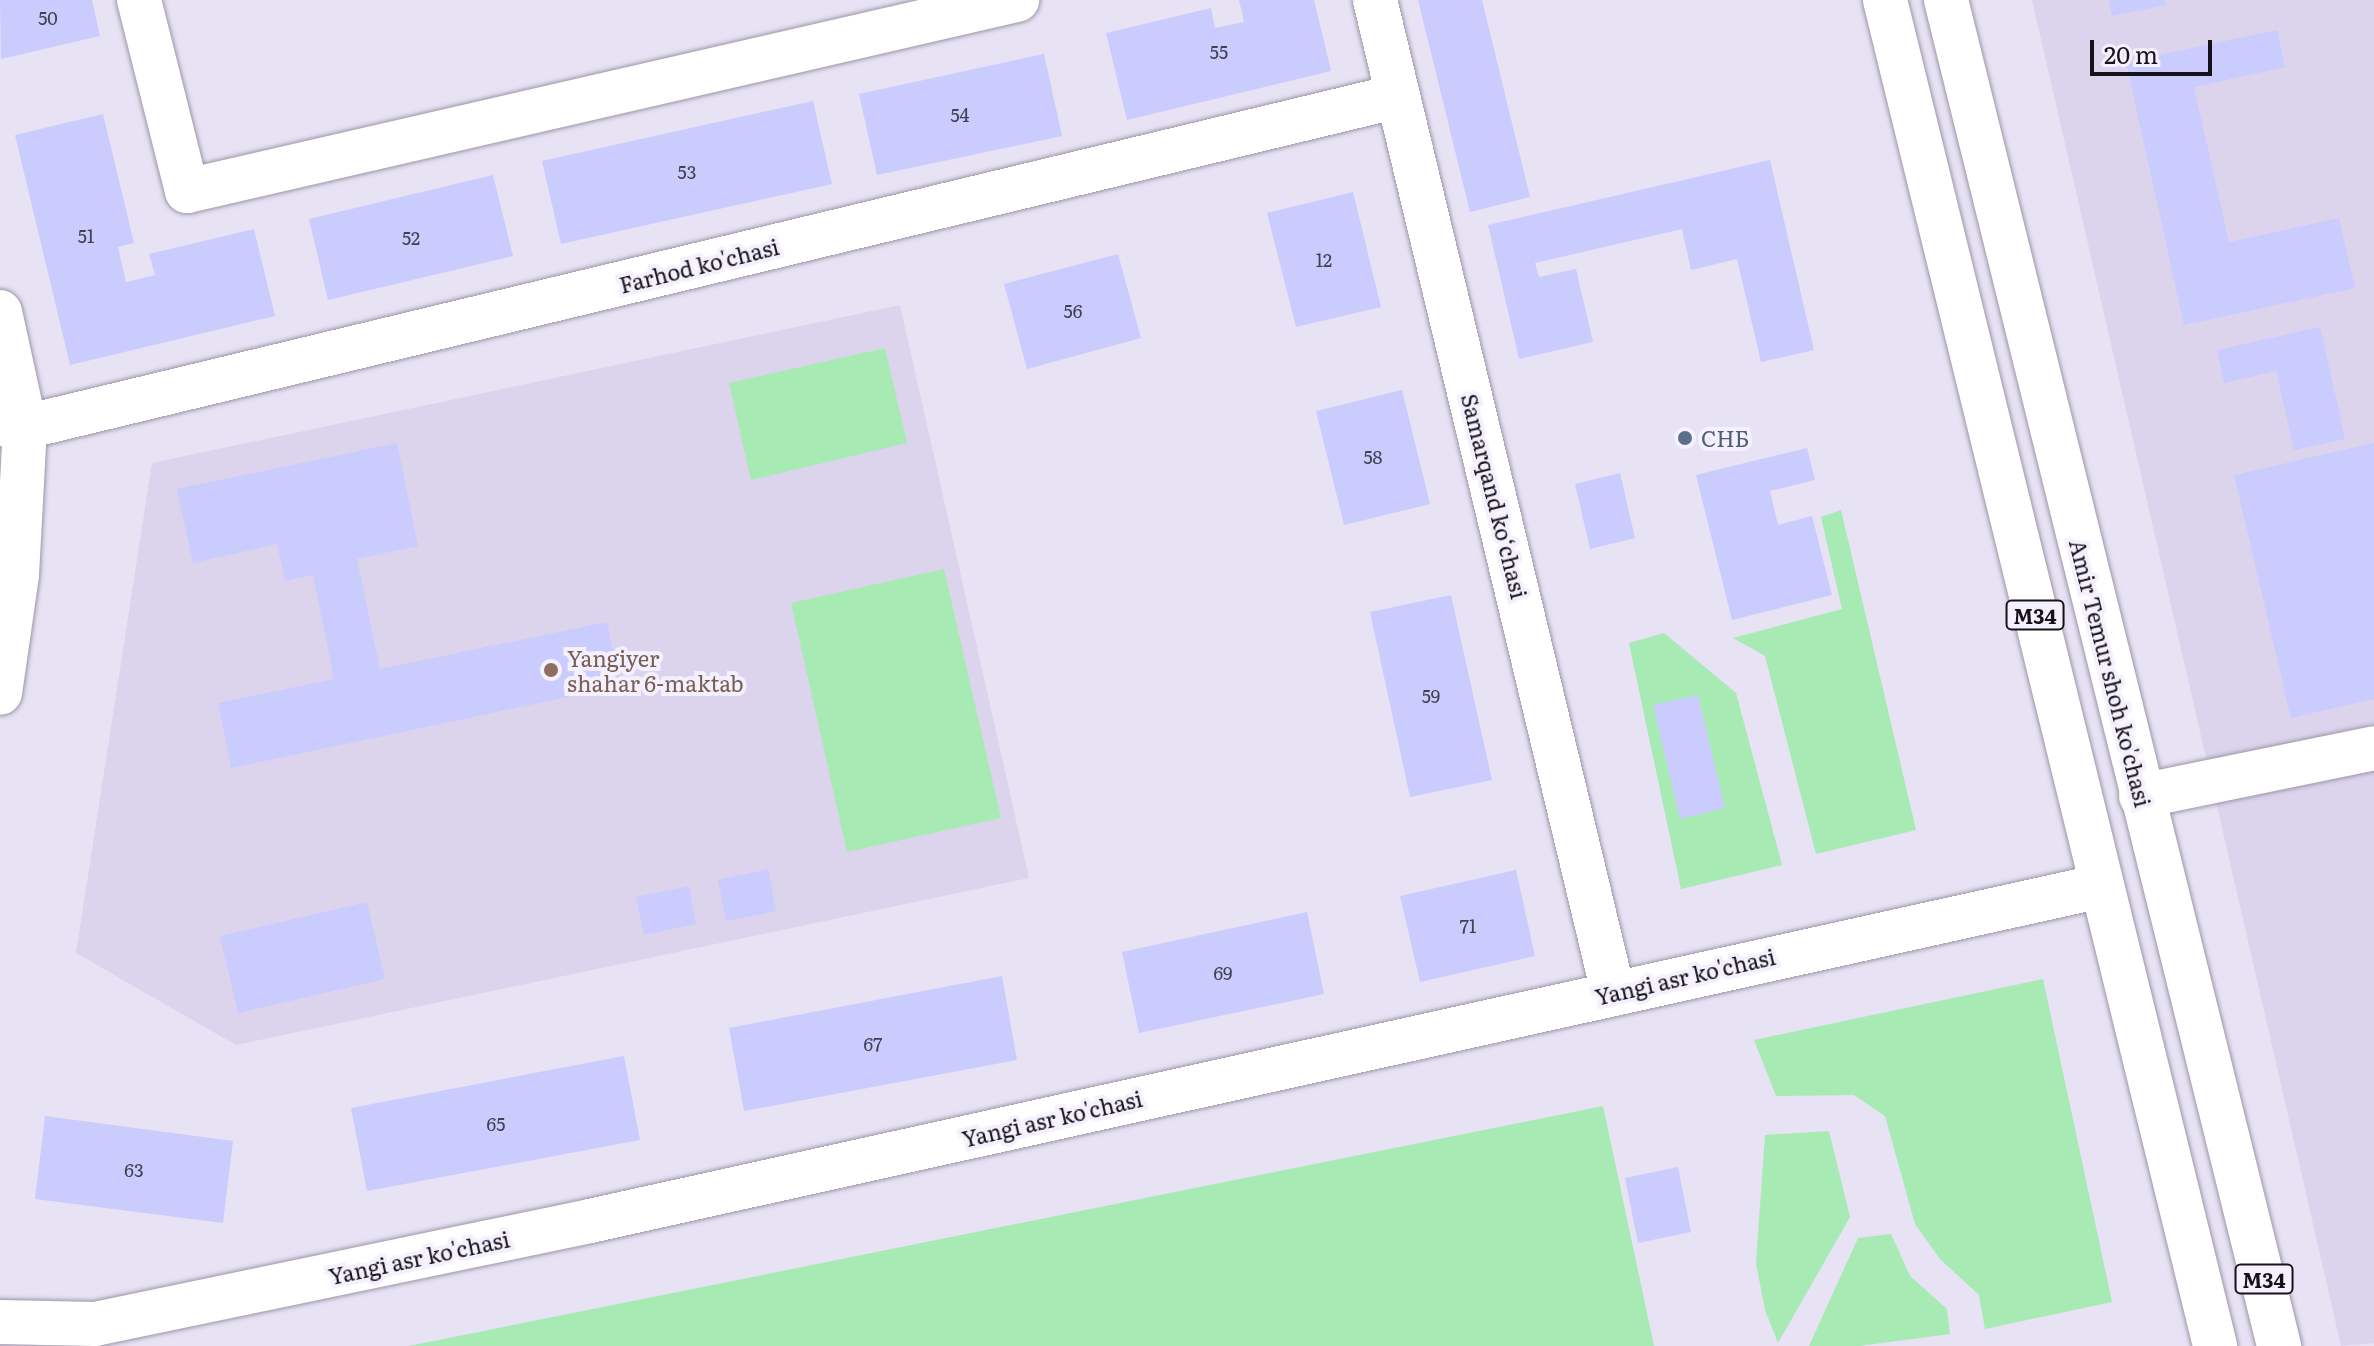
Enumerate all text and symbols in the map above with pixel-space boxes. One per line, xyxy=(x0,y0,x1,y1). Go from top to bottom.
house number: 50 xyxy=(38,7,58,29)
scale bar xyxy=(2094,24,2216,74)
text: 20 m xyxy=(2104,36,2158,71)
house number: 55 xyxy=(1210,41,1228,63)
house number: 54 xyxy=(950,104,970,126)
house number: 53 xyxy=(678,161,696,183)
house number: 51 xyxy=(78,225,94,247)
house number: 52 xyxy=(402,227,420,249)
street label: Farhod ko'chasi xyxy=(616,232,782,298)
house number: 12 xyxy=(1316,249,1332,271)
house number: 56 xyxy=(1064,300,1082,322)
street label: Samarqand ko‘chasi xyxy=(1457,391,1533,601)
place label: СНБ xyxy=(1701,425,1749,451)
marker: СНБ xyxy=(1676,429,1694,447)
house number: 58 xyxy=(1363,446,1383,468)
street label: Amir Temur shoh ko'chasi xyxy=(2065,537,2157,809)
road number: M34 xyxy=(2005,599,2065,631)
place label: Yangiyer shahar 6-maktab xyxy=(567,644,744,696)
marker: Yangiyer shahar 6-maktab xyxy=(542,661,560,679)
house number: 59 xyxy=(1422,685,1440,707)
house number: 71 xyxy=(1460,915,1476,937)
street label: Yangi asr ko'chasi xyxy=(1592,942,1778,1010)
house number: 69 xyxy=(1213,962,1233,984)
house number: 67 xyxy=(864,1033,882,1055)
street label: Yangi asr ko'chasi xyxy=(959,1084,1145,1152)
house number: 65 xyxy=(487,1113,505,1135)
house number: 63 xyxy=(124,1159,144,1181)
street label: Yangi asr ko'chasi xyxy=(326,1225,512,1289)
road number: M34 xyxy=(2234,1263,2294,1295)

